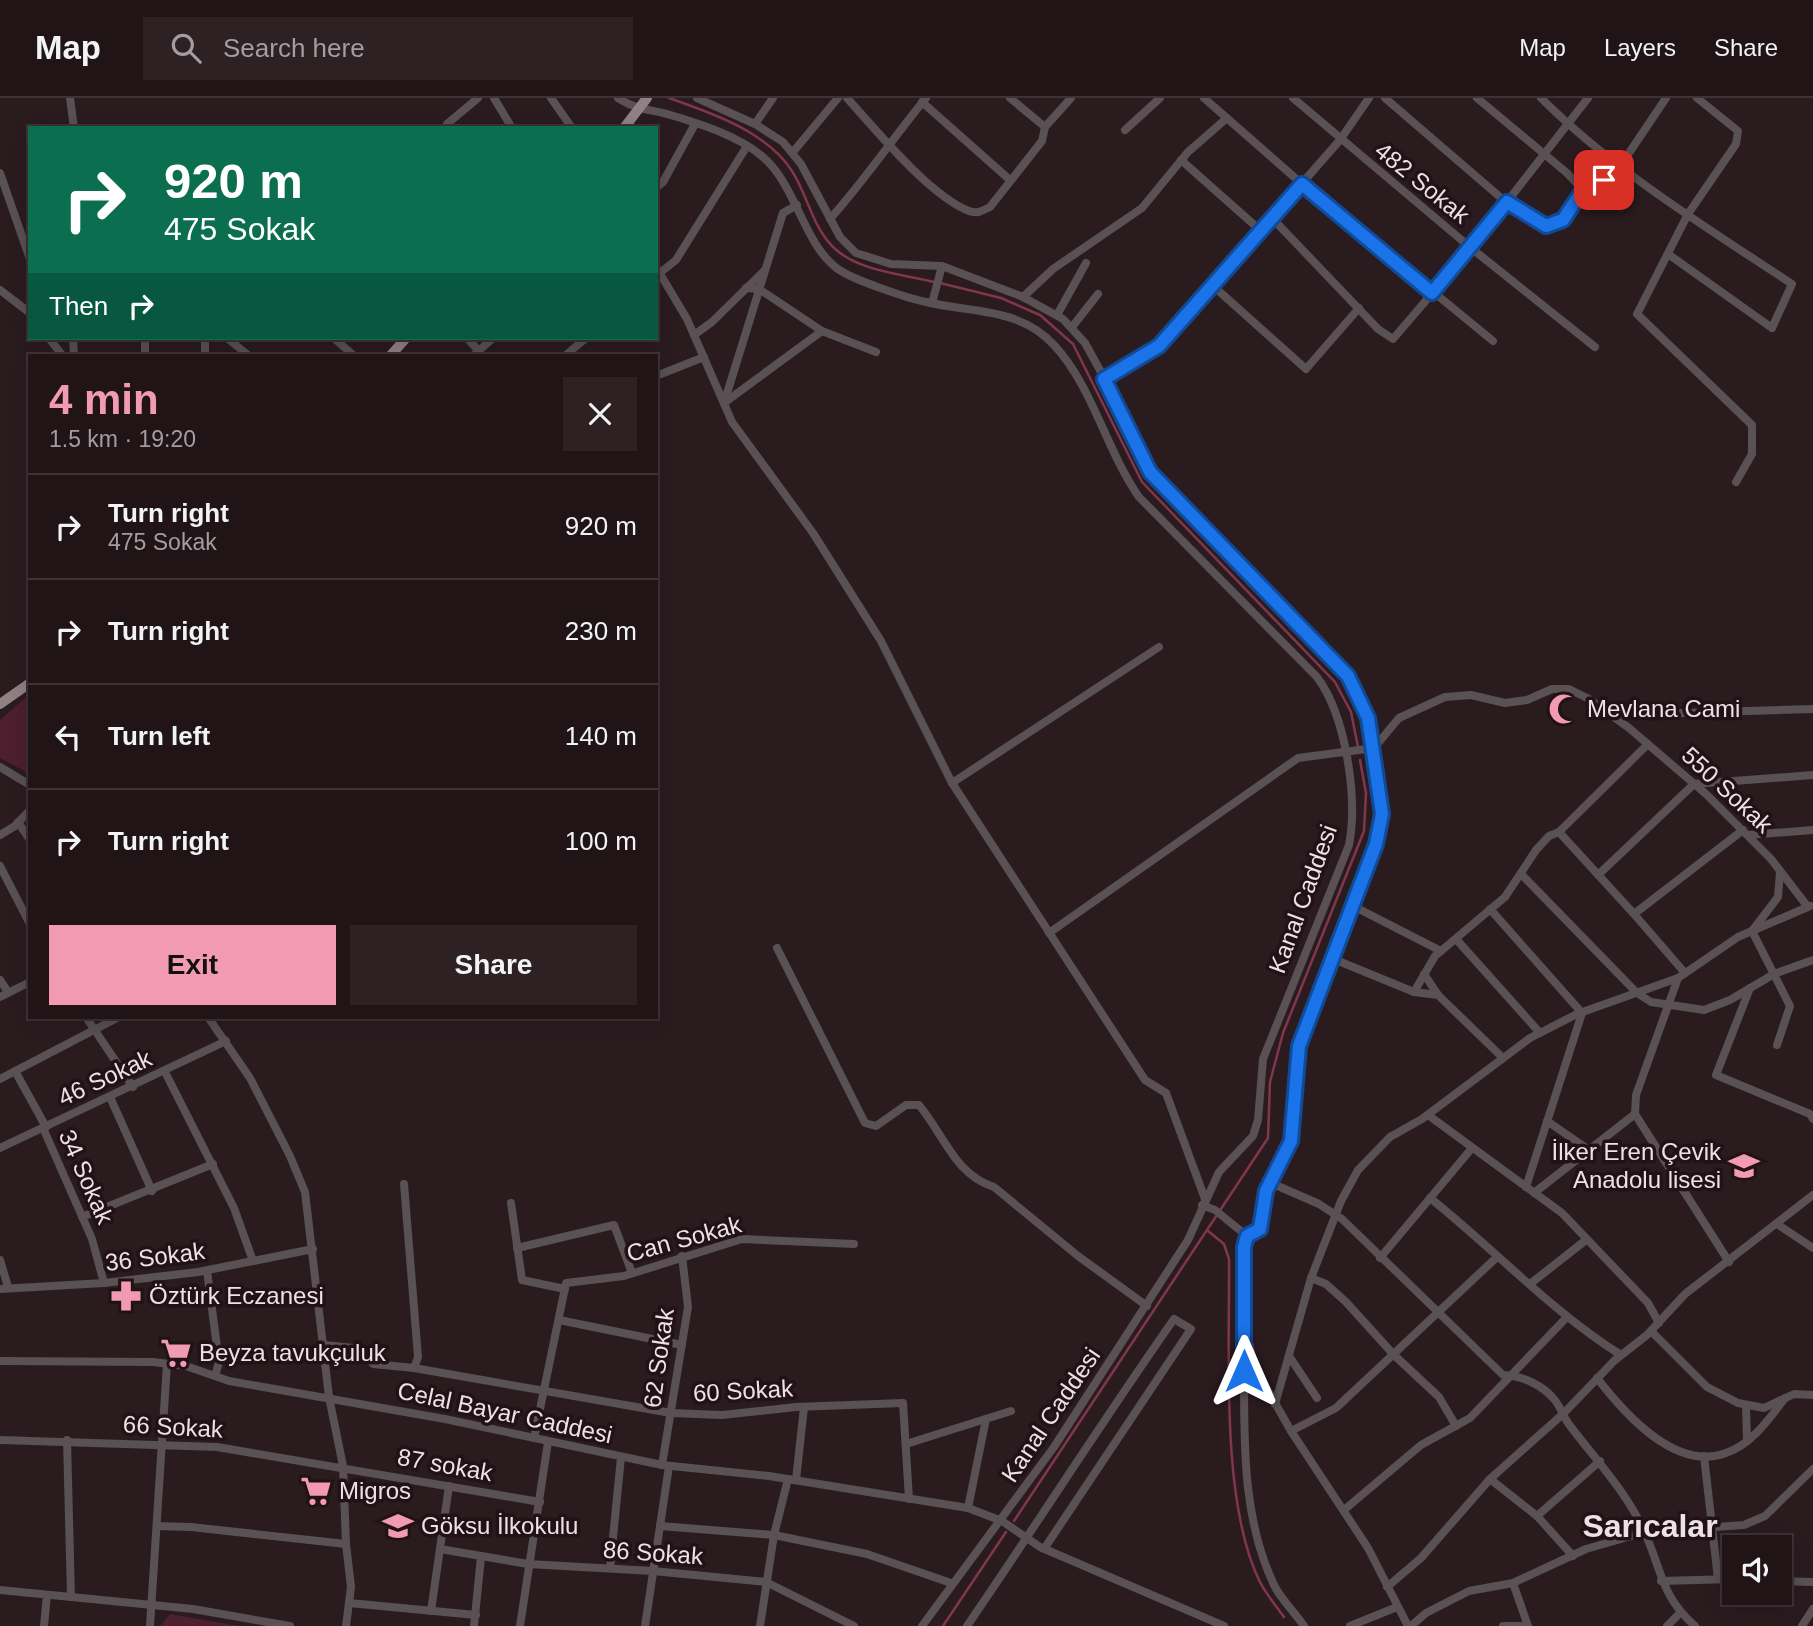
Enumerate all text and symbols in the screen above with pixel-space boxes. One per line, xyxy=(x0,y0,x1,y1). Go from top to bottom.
search box xyxy=(143,17,633,80)
text: Map xyxy=(35,29,101,66)
icon: search xyxy=(167,29,205,67)
text: Search here xyxy=(223,33,365,63)
text: Map xyxy=(1519,34,1566,61)
text: Layers xyxy=(1604,34,1676,61)
text: Share xyxy=(1714,34,1778,61)
street label: 482 Sokak xyxy=(1370,136,1476,229)
pin xyxy=(1574,150,1634,210)
icon: right xyxy=(49,154,140,245)
text: 920 m xyxy=(164,154,303,208)
icon: arrive xyxy=(1585,161,1623,199)
text: 475 Sokak xyxy=(164,211,315,247)
icon: right xyxy=(122,287,160,325)
text: Then xyxy=(49,291,108,321)
text: 4 min xyxy=(49,376,159,423)
button: close xyxy=(563,377,637,451)
text: 1.5 km · 19:20 xyxy=(49,426,196,452)
text: Turn right xyxy=(108,498,229,528)
icon: right xyxy=(49,508,87,546)
text: 920 m xyxy=(565,511,637,541)
text: 475 Sokak xyxy=(108,529,217,555)
icon: right xyxy=(49,613,87,651)
text: Turn right xyxy=(108,616,229,646)
text: 230 m xyxy=(565,616,637,646)
mosque icon: Mevlana Cami xyxy=(1547,692,1581,726)
place label: Mevlana Cami xyxy=(1587,695,1740,722)
icon: left xyxy=(49,718,87,756)
text: Turn left xyxy=(108,721,210,751)
text: 140 m xyxy=(565,721,637,751)
street label: 550 Sokak xyxy=(1677,741,1779,839)
street label: Kanal Caddesi xyxy=(1263,821,1342,977)
icon: right xyxy=(49,823,87,861)
text: Turn right xyxy=(108,826,229,856)
text: 100 m xyxy=(565,826,637,856)
button: Exit xyxy=(49,925,336,1005)
button: Share xyxy=(350,925,637,1005)
street label: 46 Sokak xyxy=(54,1044,157,1111)
street label: 34 Sokak xyxy=(54,1126,120,1229)
place label: İlker Eren Çevik Anadolu lisesi xyxy=(1552,1138,1722,1193)
school or university icon: İlker Eren Çevik Anadolu lisesi xyxy=(1727,1149,1761,1183)
street label: Can Sokak xyxy=(624,1210,745,1267)
street label: 36 Sokak xyxy=(104,1237,207,1276)
pharmacy icon: Öztürk Eczanesi xyxy=(109,1279,143,1313)
place label: Öztürk Eczanesi xyxy=(149,1282,324,1309)
street label: 62 Sokak xyxy=(638,1306,679,1409)
position arrow xyxy=(1207,1334,1281,1408)
supermarket icon: Beyza tavukçuluk xyxy=(159,1336,193,1370)
place label: Beyza tavukçuluk xyxy=(199,1339,387,1366)
street label: Kanal Caddesi xyxy=(996,1342,1105,1487)
street label: 60 Sokak xyxy=(692,1374,795,1407)
street label: Celal Bayar Caddesi xyxy=(395,1377,615,1448)
street label: 66 Sokak xyxy=(122,1410,225,1443)
street label: 87 sokak xyxy=(395,1443,496,1486)
supermarket icon: Migros xyxy=(299,1474,333,1508)
place label: Migros xyxy=(339,1477,411,1504)
district label: Sarıcalar xyxy=(1582,1508,1718,1544)
school or university icon: Göksu İlkokulu xyxy=(381,1509,415,1543)
place label: Göksu İlkokulu xyxy=(421,1512,578,1539)
map controls xyxy=(1722,1535,1792,1605)
button: sound xyxy=(1722,1535,1792,1605)
street label: 86 Sokak xyxy=(602,1536,705,1570)

